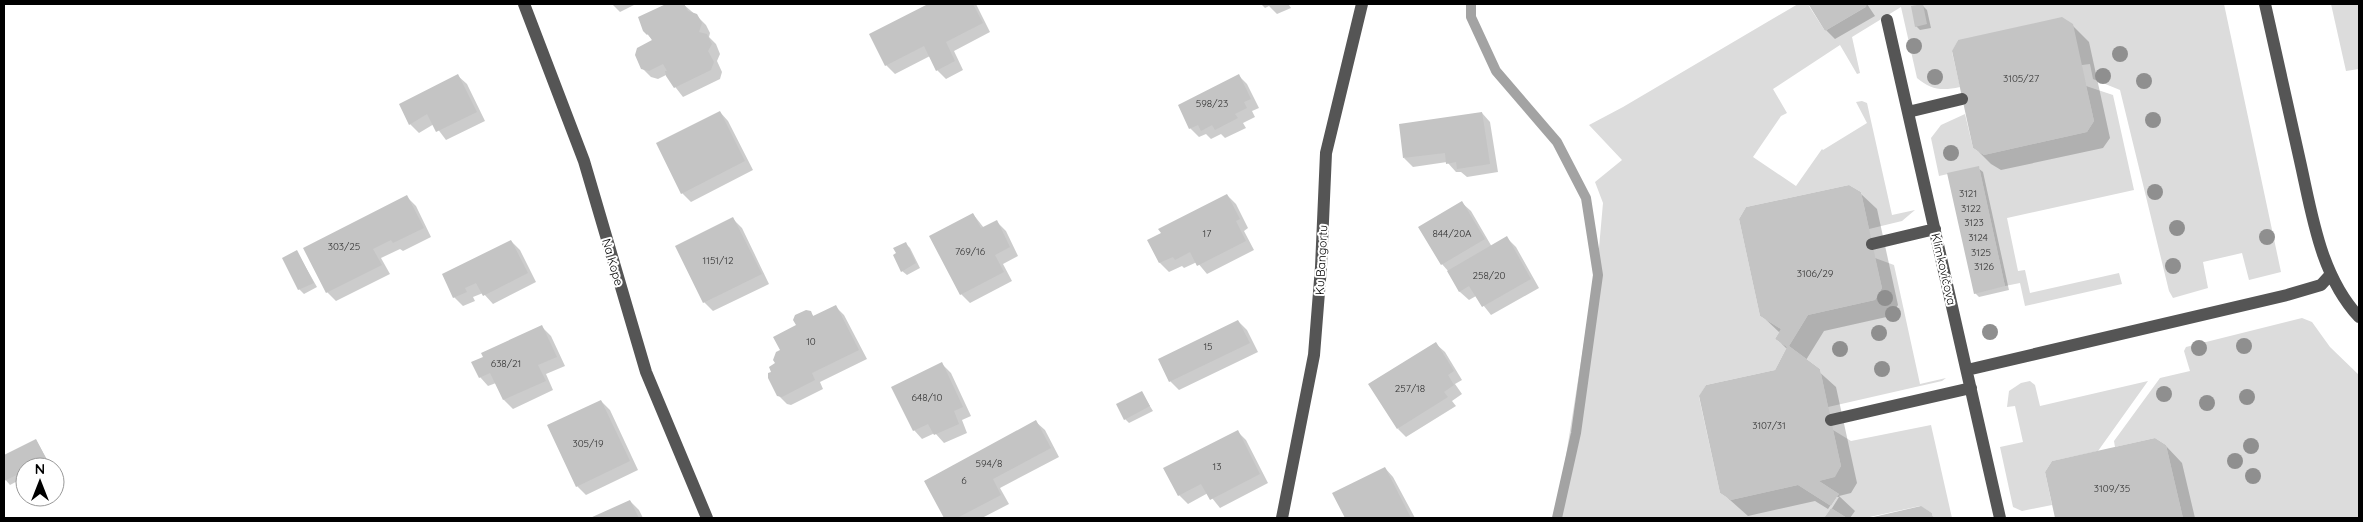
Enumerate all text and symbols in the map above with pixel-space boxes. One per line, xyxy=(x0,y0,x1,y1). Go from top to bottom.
house number: 3105/27 xyxy=(2003,72,2039,85)
house number: 598/23 xyxy=(1196,97,1228,110)
house number: 3121 xyxy=(1959,187,1977,200)
house number: 3122 xyxy=(1961,202,1981,215)
house number: 3123 xyxy=(1964,216,1984,229)
street label: Ku Bangortu xyxy=(1312,225,1330,295)
house number: 17 xyxy=(1203,227,1211,240)
house number: 844/20A xyxy=(1432,227,1472,240)
street label: Klimkovičova xyxy=(1928,231,1960,307)
house number: 3124 xyxy=(1968,231,1988,244)
street label: Na Kope xyxy=(599,237,627,288)
house number: 303/25 xyxy=(328,240,360,253)
house number: 769/16 xyxy=(955,245,986,258)
house number: 3125 xyxy=(1971,246,1991,259)
house number: 1151/12 xyxy=(702,254,734,267)
house number: 3126 xyxy=(1974,260,1995,273)
house number: 3106/29 xyxy=(1797,267,1834,280)
house number: 258/20 xyxy=(1472,269,1506,282)
house number: 10 xyxy=(806,335,816,348)
house number: 15 xyxy=(1203,340,1213,353)
house number: 638/21 xyxy=(491,357,521,370)
house number: 257/18 xyxy=(1395,382,1425,395)
house number: 648/10 xyxy=(911,391,943,404)
house number: 3107/31 xyxy=(1752,419,1786,432)
house number: 305/19 xyxy=(572,437,604,450)
north arrow xyxy=(15,457,65,507)
house number: 594/8 xyxy=(976,457,1002,470)
text: N xyxy=(35,460,45,478)
house number: 13 xyxy=(1213,460,1221,473)
house number: 6 xyxy=(961,474,967,487)
house number: 3109/35 xyxy=(2094,482,2130,495)

